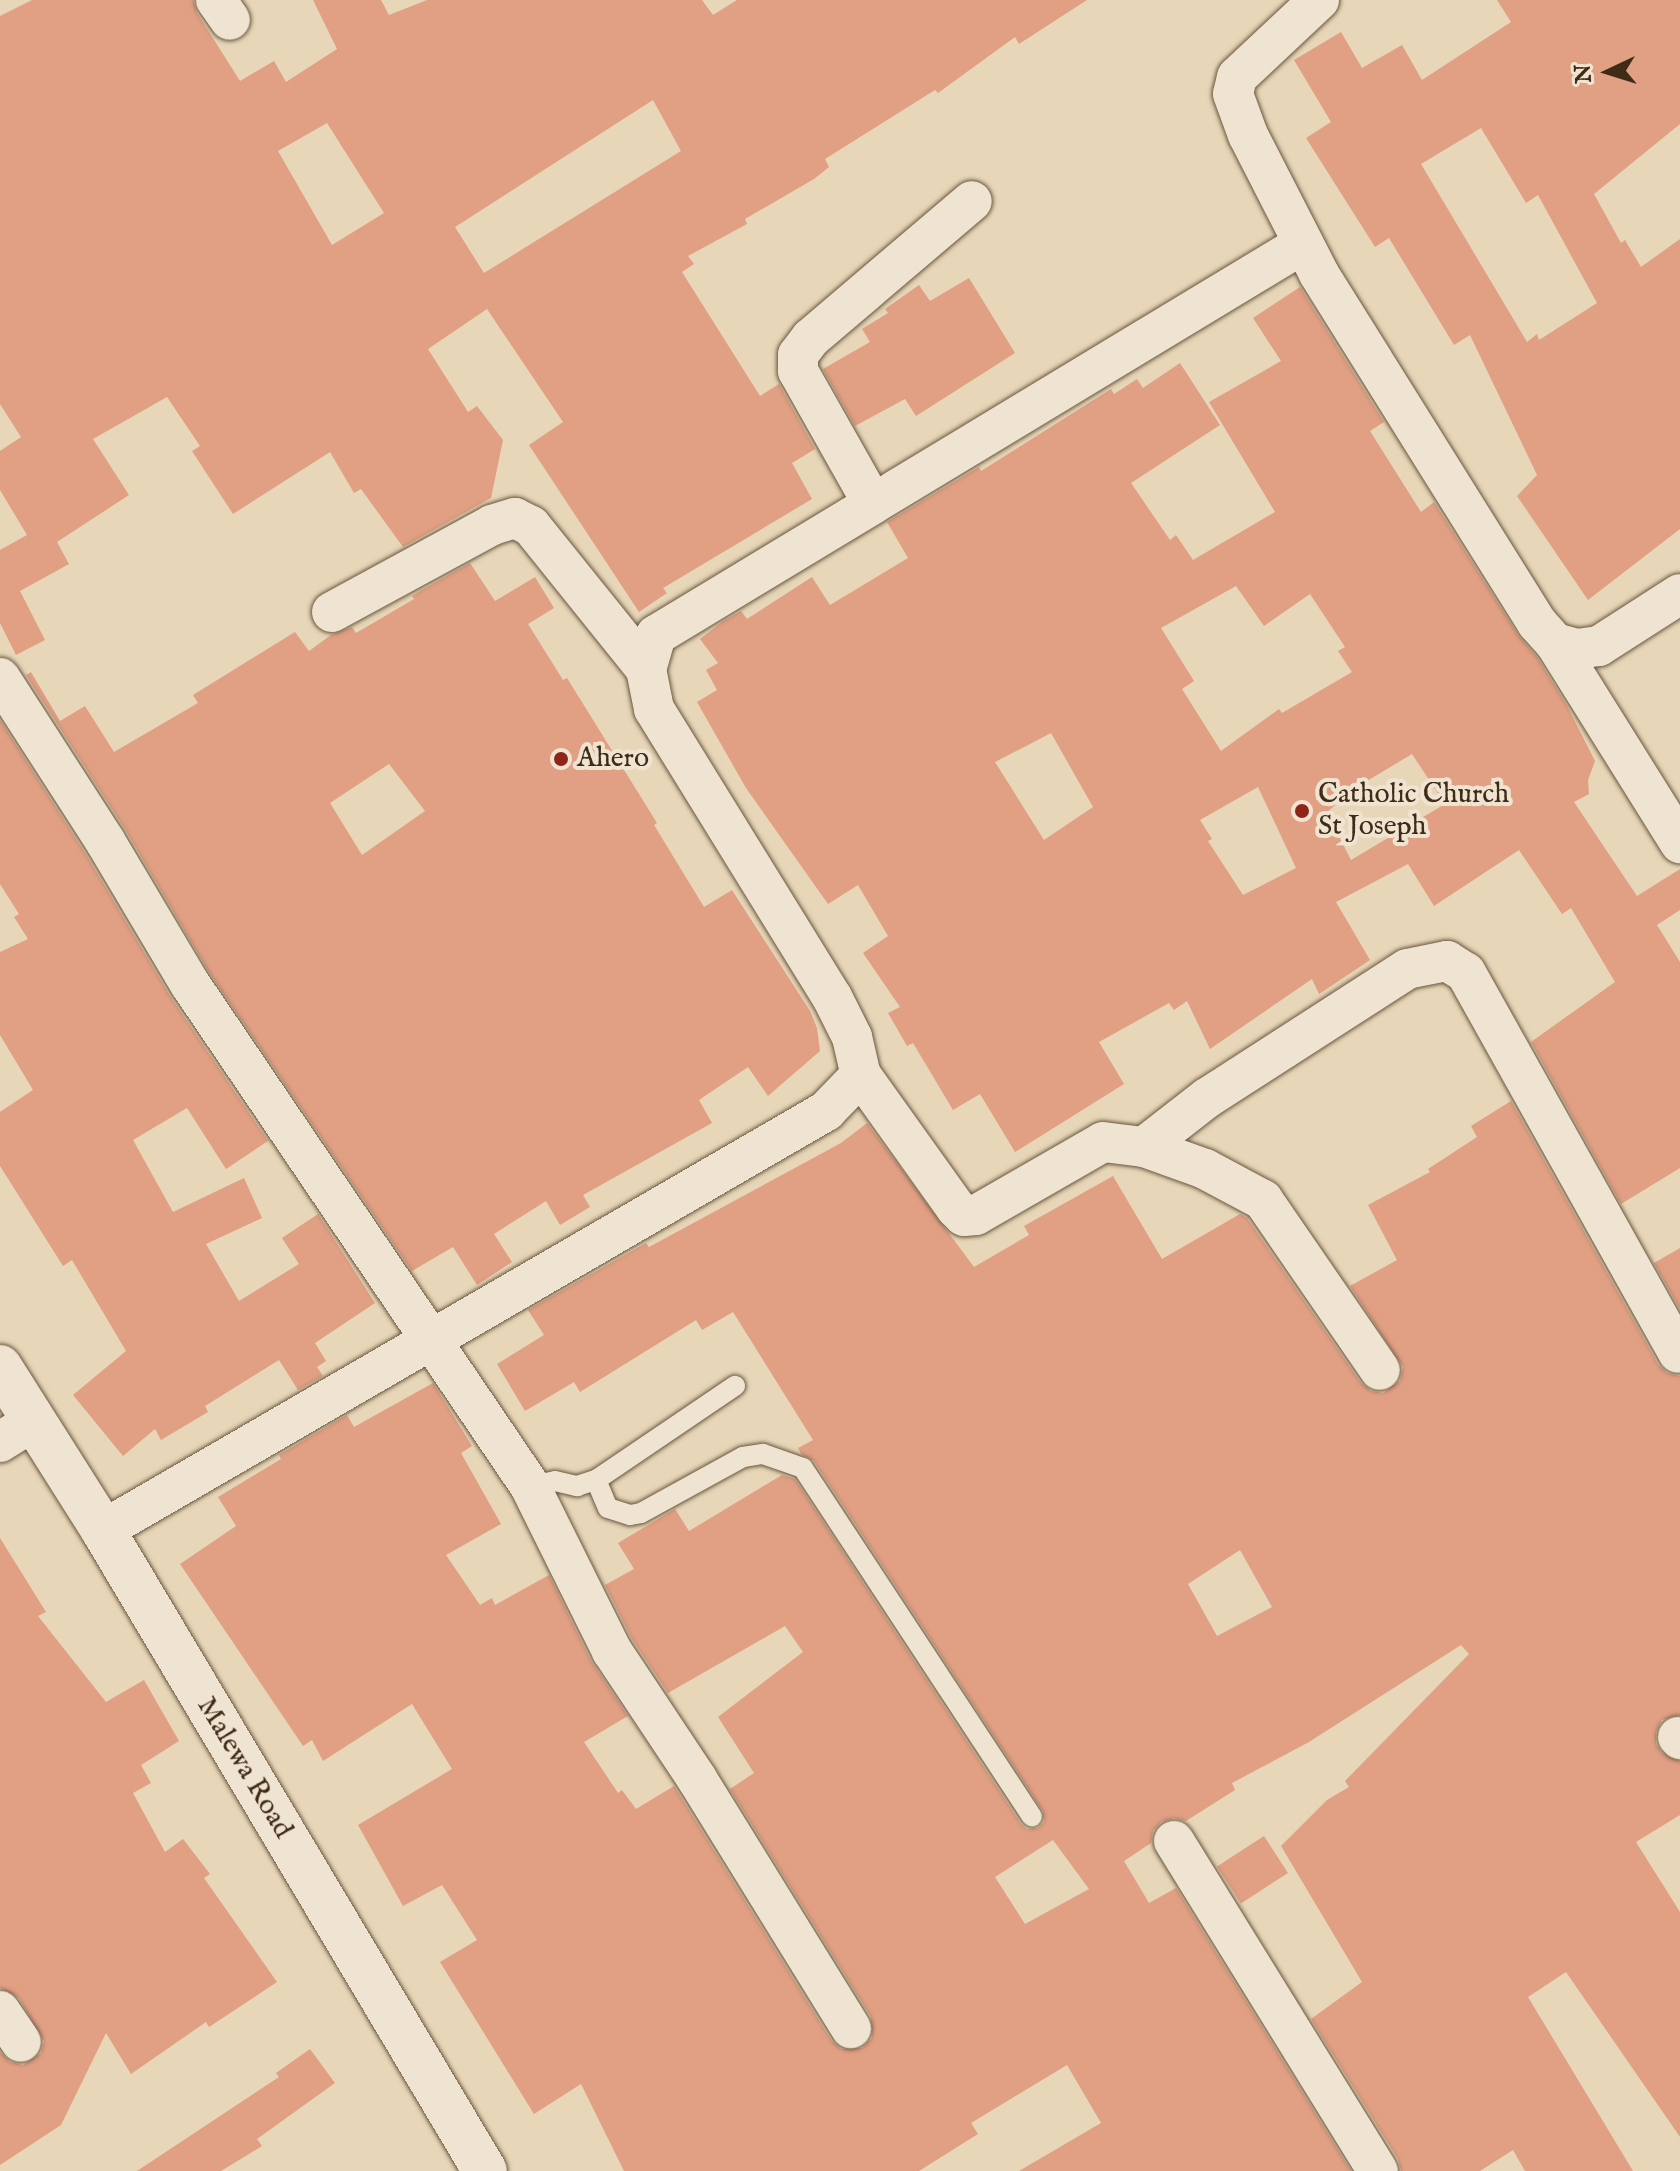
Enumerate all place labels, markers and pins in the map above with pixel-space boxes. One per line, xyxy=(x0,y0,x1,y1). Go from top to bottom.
place label: Ahero xyxy=(577,742,649,776)
marker: Ahero xyxy=(552,750,570,768)
place label: Catholic Church St Joseph xyxy=(1318,778,1509,844)
marker: Catholic Church St Joseph xyxy=(1293,802,1311,820)

